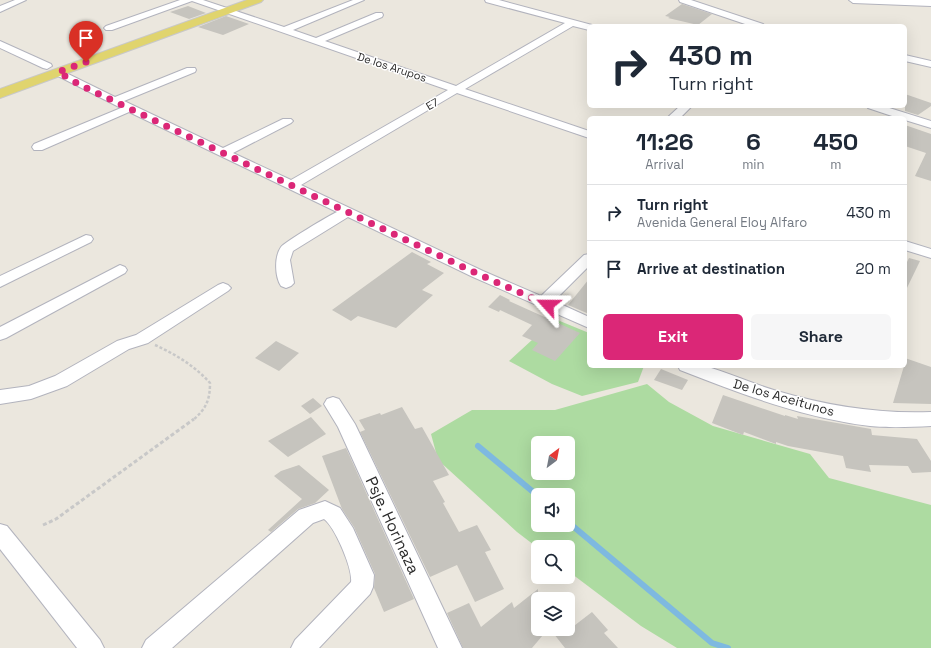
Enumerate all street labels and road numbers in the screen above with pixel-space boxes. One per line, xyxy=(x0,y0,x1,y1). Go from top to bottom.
street label: De los Arupos xyxy=(356,49,429,85)
street label: E7 xyxy=(423,95,441,113)
street label: De los Aceitunos xyxy=(731,375,837,420)
street label: Psje. Horinaza xyxy=(361,473,424,578)

